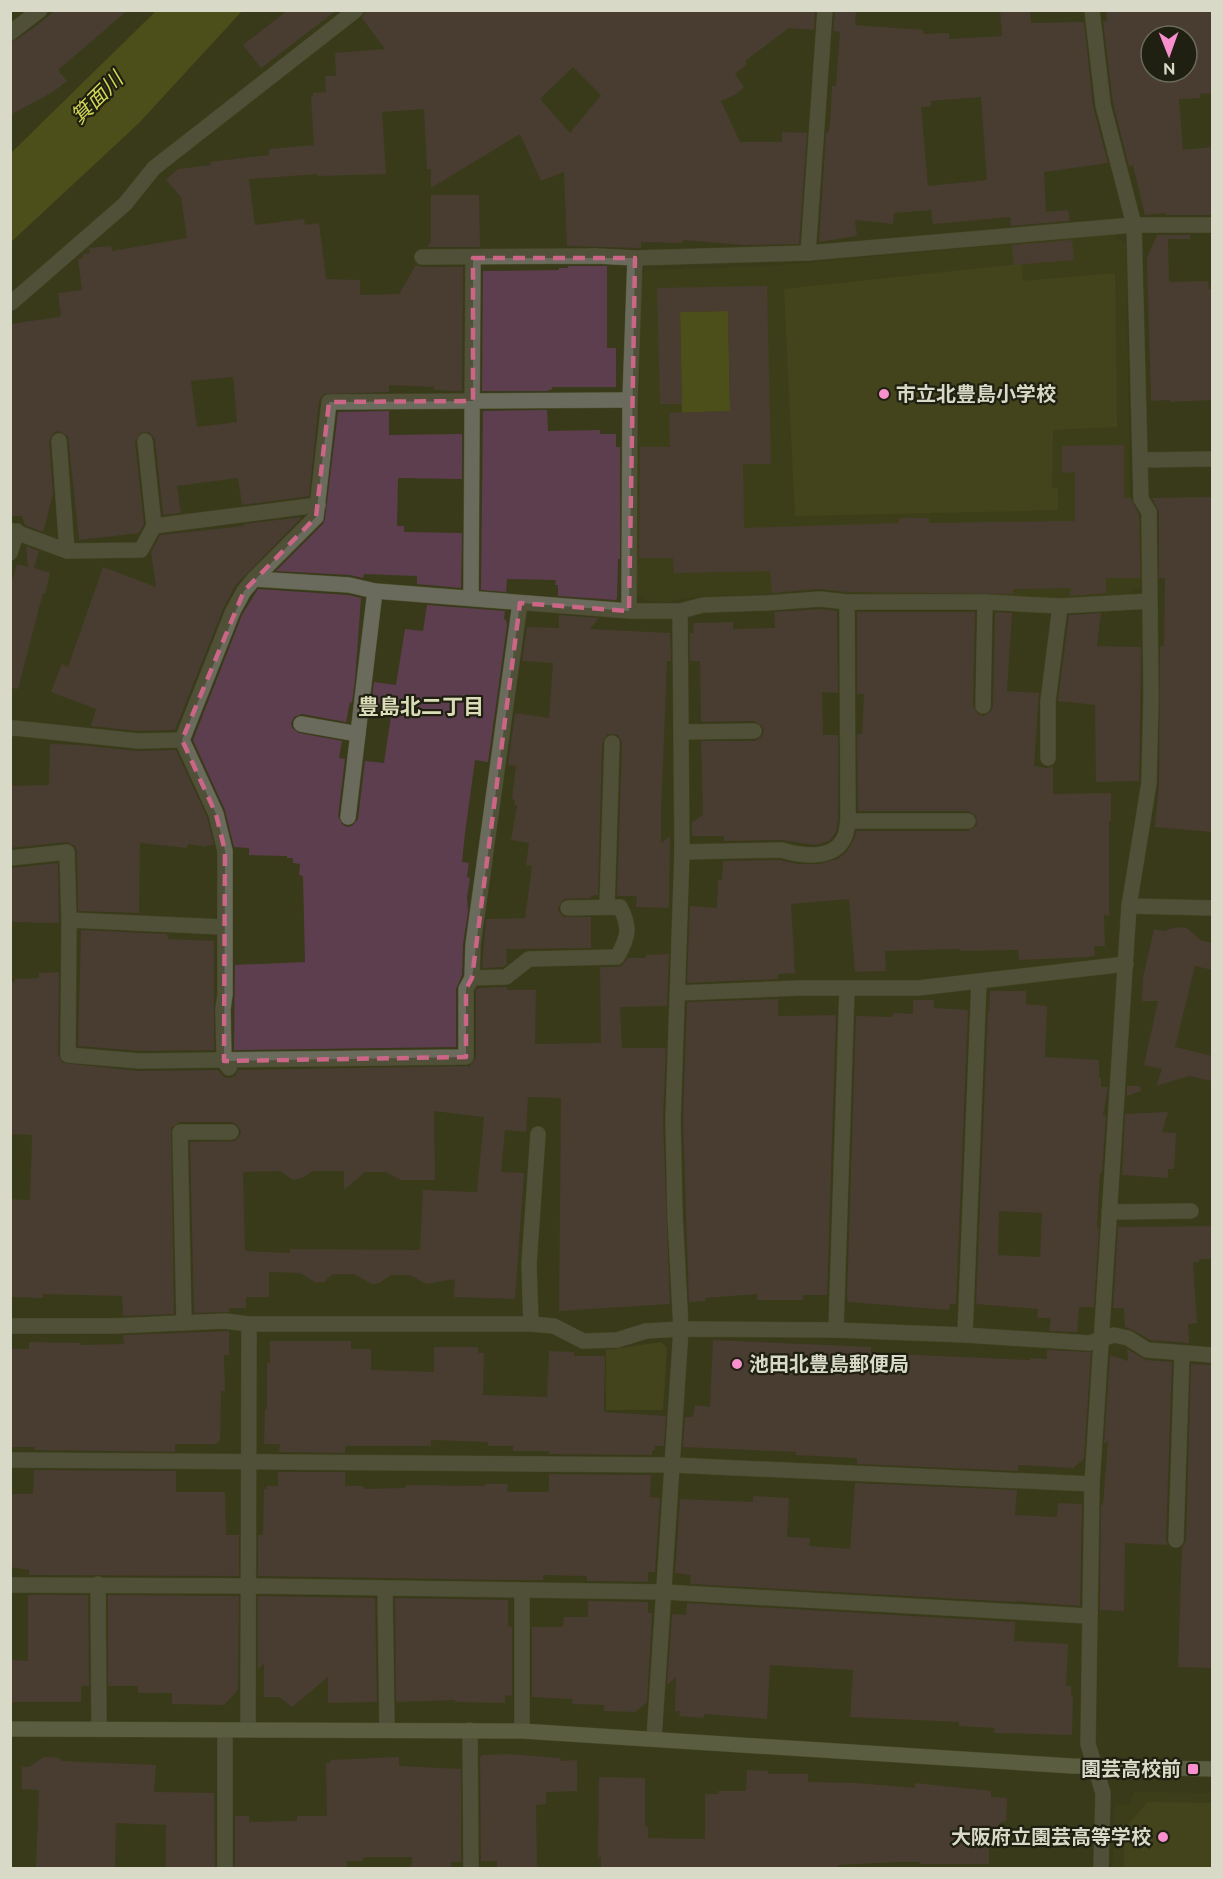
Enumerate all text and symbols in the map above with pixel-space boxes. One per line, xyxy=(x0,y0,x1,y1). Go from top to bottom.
north arrow xyxy=(1139,24,1199,84)
text: N xyxy=(1163,59,1176,78)
water label: 箕面川 xyxy=(66,65,129,129)
place label: 市立北豊島小学校 xyxy=(896,382,1056,406)
marker: 市立北豊島小学校 xyxy=(877,387,891,401)
district label: 豊島北二丁目 xyxy=(358,694,484,719)
place label: 池田北豊島郵便局 xyxy=(749,1352,909,1376)
marker: 池田北豊島郵便局 xyxy=(730,1357,744,1371)
place label: 園芸高校前 xyxy=(1081,1757,1181,1781)
marker: 園芸高校前 xyxy=(1186,1762,1200,1776)
place label: 大阪府立園芸高等学校 xyxy=(951,1825,1151,1849)
marker: 大阪府立園芸高等学校 xyxy=(1156,1830,1170,1844)

